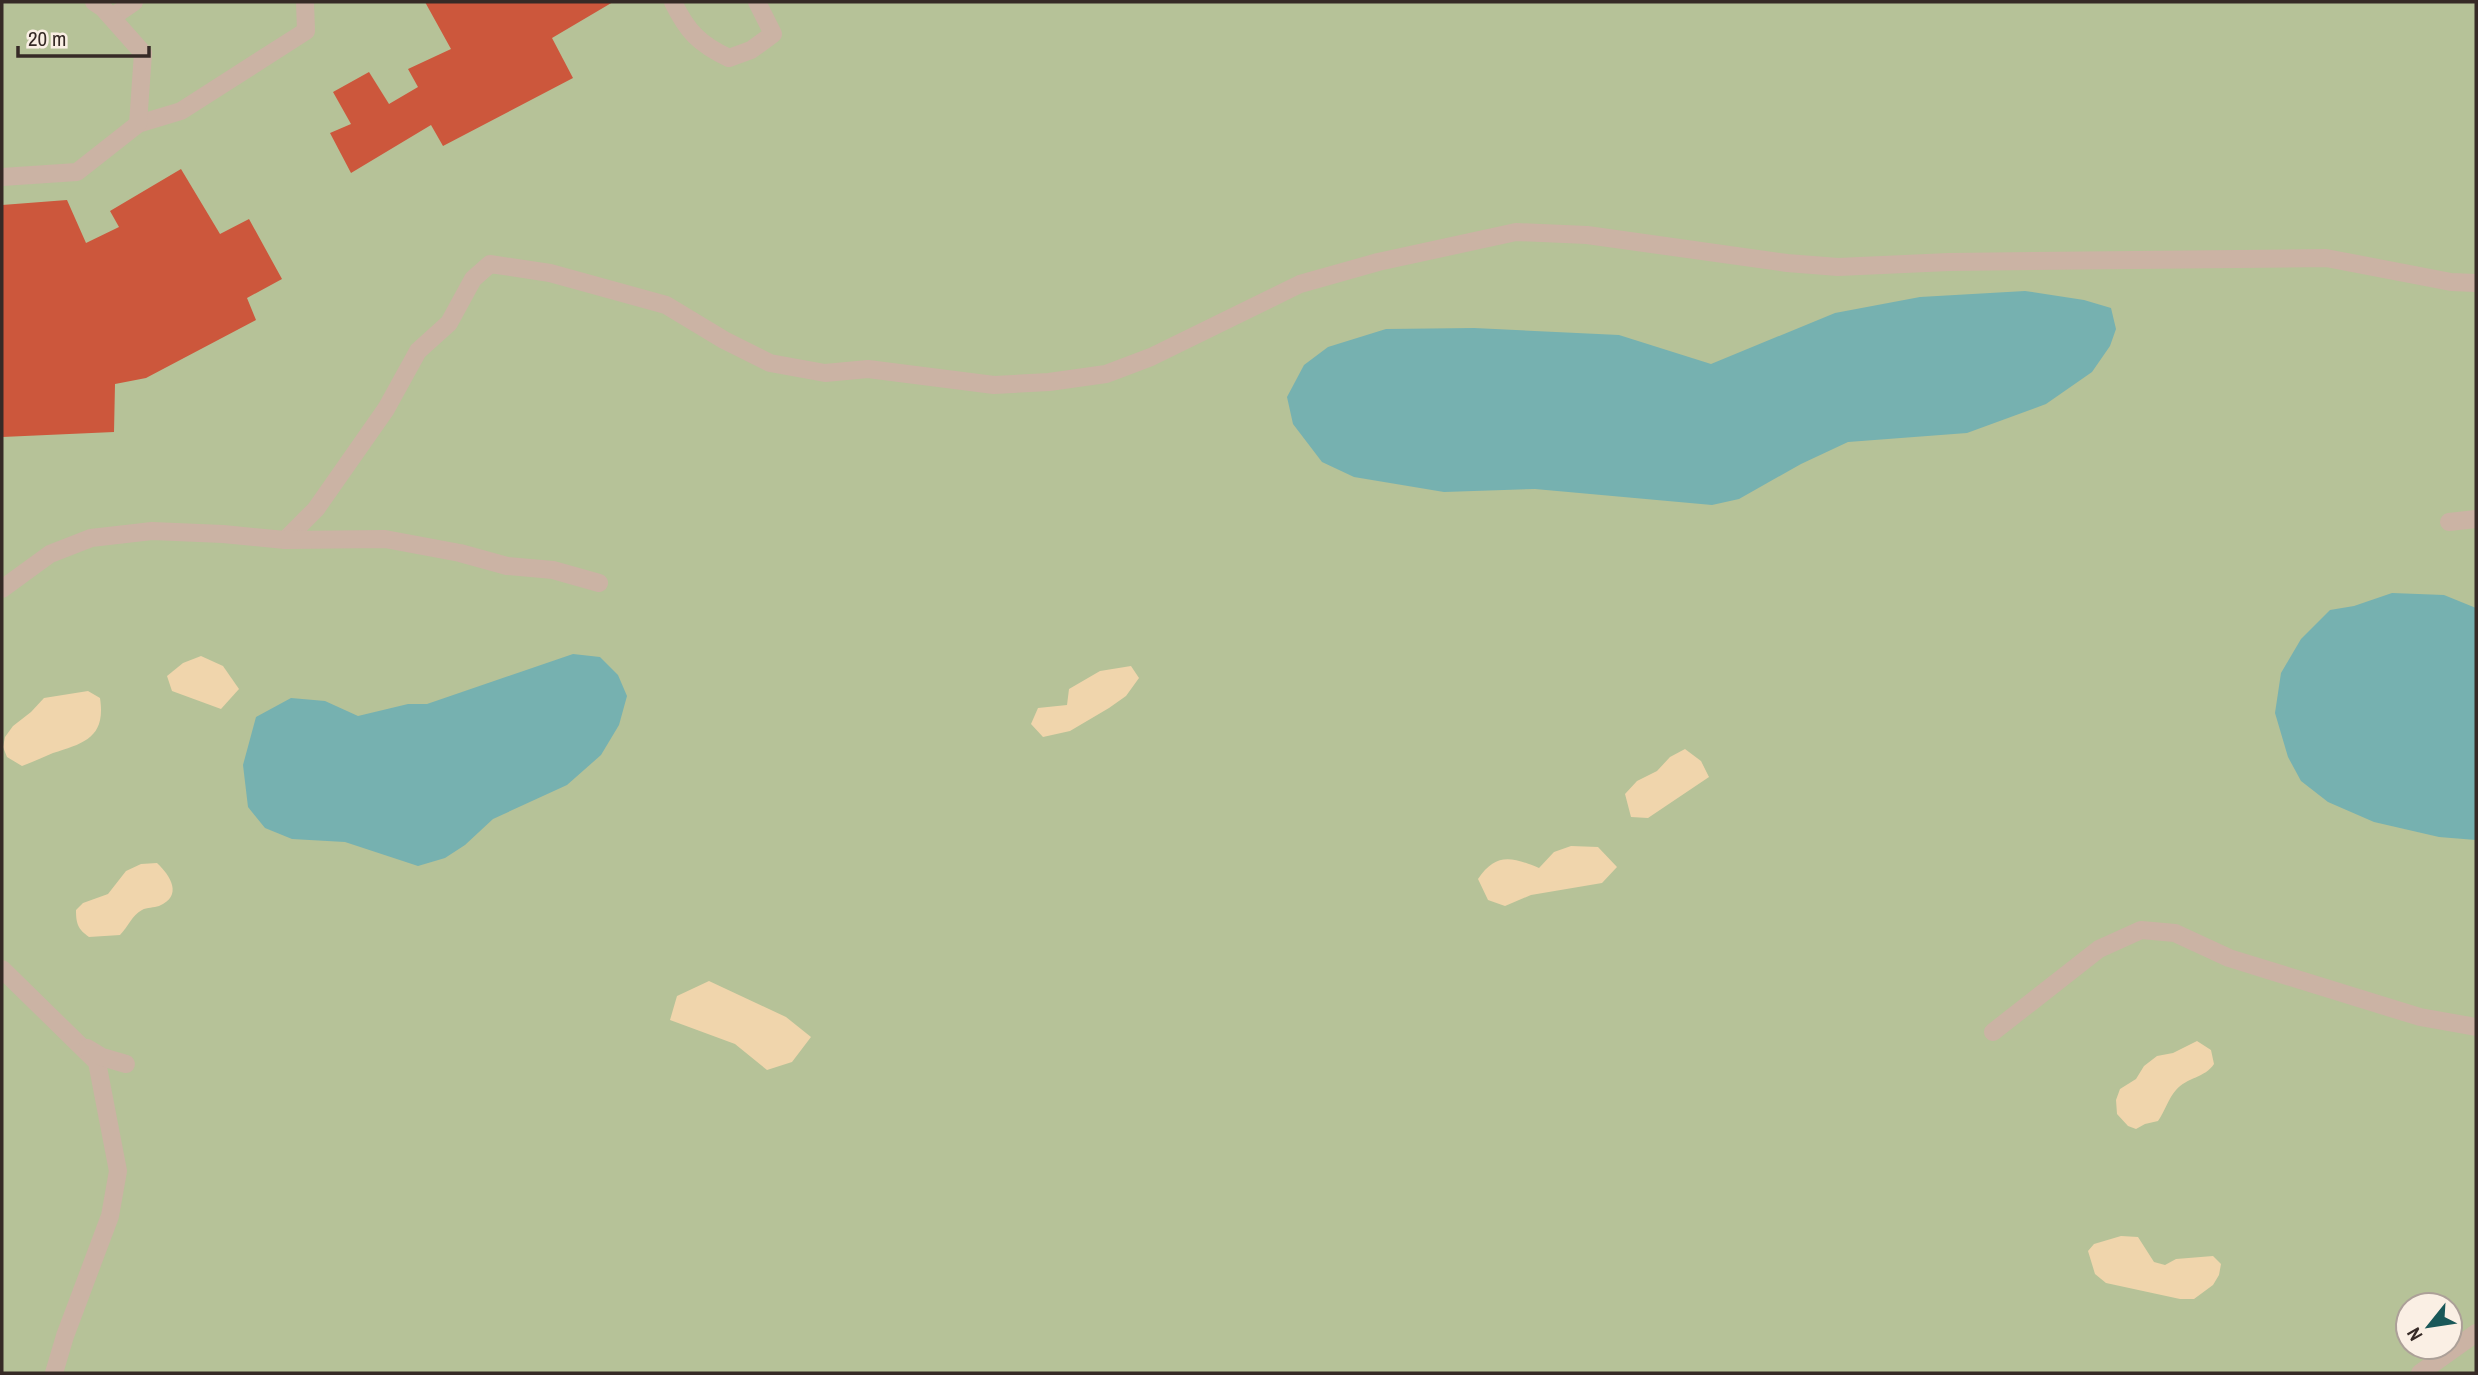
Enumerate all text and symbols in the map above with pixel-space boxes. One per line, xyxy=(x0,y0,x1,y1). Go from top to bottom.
scale bar xyxy=(18,14,149,58)
text: 20 m xyxy=(28,24,66,53)
north arrow xyxy=(2394,1291,2464,1361)
text: N xyxy=(2400,1323,2428,1346)

